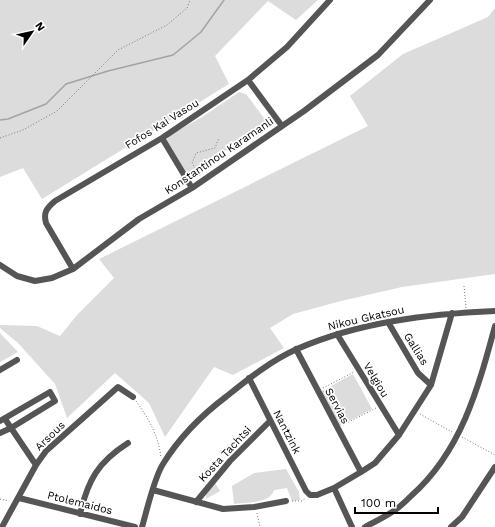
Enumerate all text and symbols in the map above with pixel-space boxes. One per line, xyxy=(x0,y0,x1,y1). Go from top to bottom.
north arrow xyxy=(12,12,52,52)
text: N xyxy=(32,20,48,34)
street label: Fofos Kai Vasou xyxy=(123,96,201,152)
street label: Konstantinou Karamanli xyxy=(162,115,276,197)
street label: Nikou Gkatsou xyxy=(326,303,406,333)
street label: Gallias xyxy=(401,330,431,368)
street label: Velgiou xyxy=(361,360,391,400)
street label: Servias xyxy=(322,386,352,426)
street label: Nantzink xyxy=(270,408,304,456)
street label: Arsous xyxy=(32,419,68,453)
street label: Kosta Tachtsi xyxy=(196,423,254,484)
street label: Ptolemaidos xyxy=(46,489,114,517)
scale bar xyxy=(355,489,438,515)
text: 100 m xyxy=(361,496,396,510)

